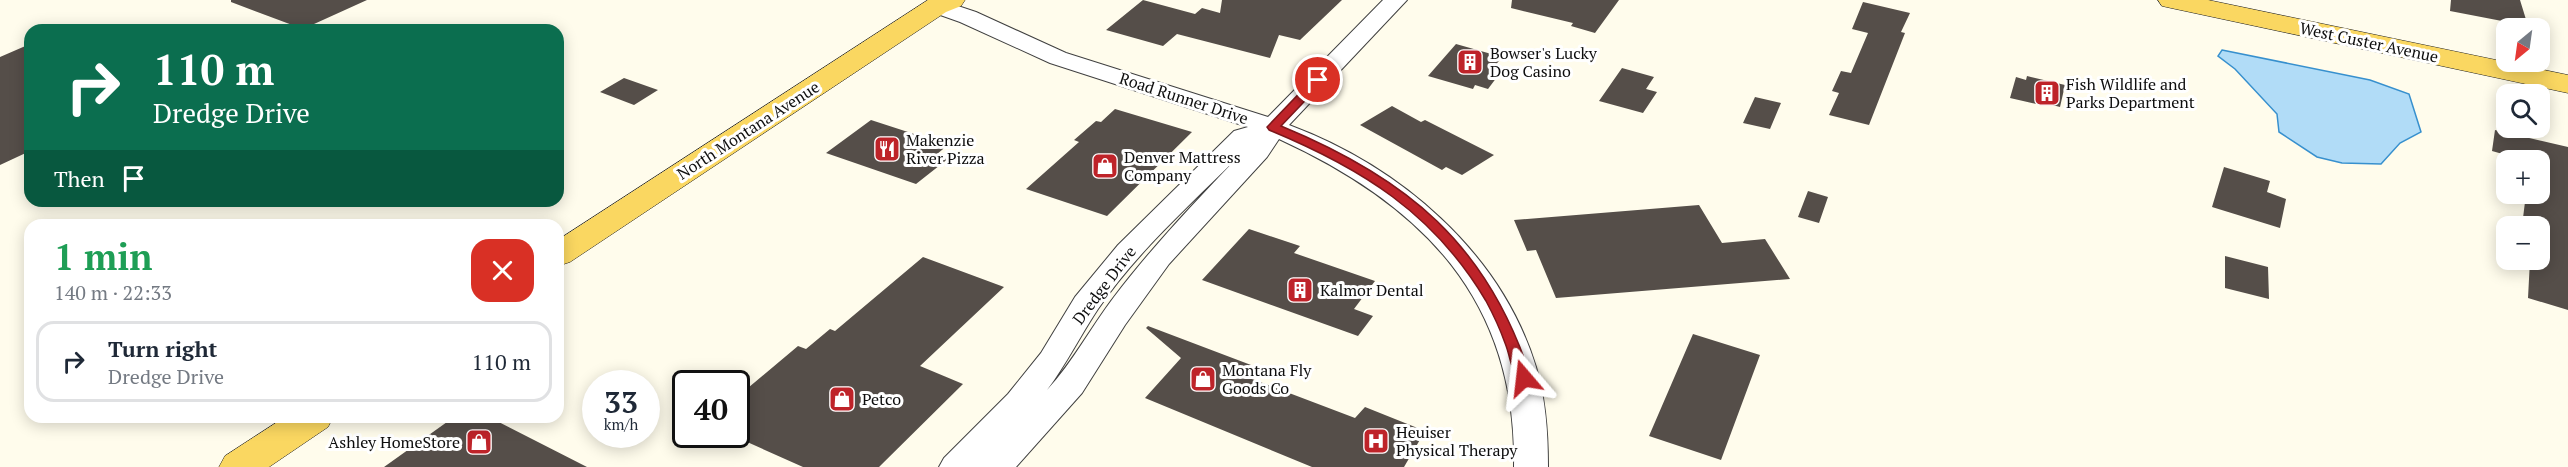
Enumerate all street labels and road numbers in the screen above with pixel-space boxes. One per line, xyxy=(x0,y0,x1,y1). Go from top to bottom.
street label: West Custer Avenue xyxy=(2298,17,2440,67)
street label: Road Runner Drive xyxy=(1117,67,1251,129)
street label: North Montana Avenue xyxy=(673,76,823,184)
street label: Dredge Drive xyxy=(1067,241,1141,329)

